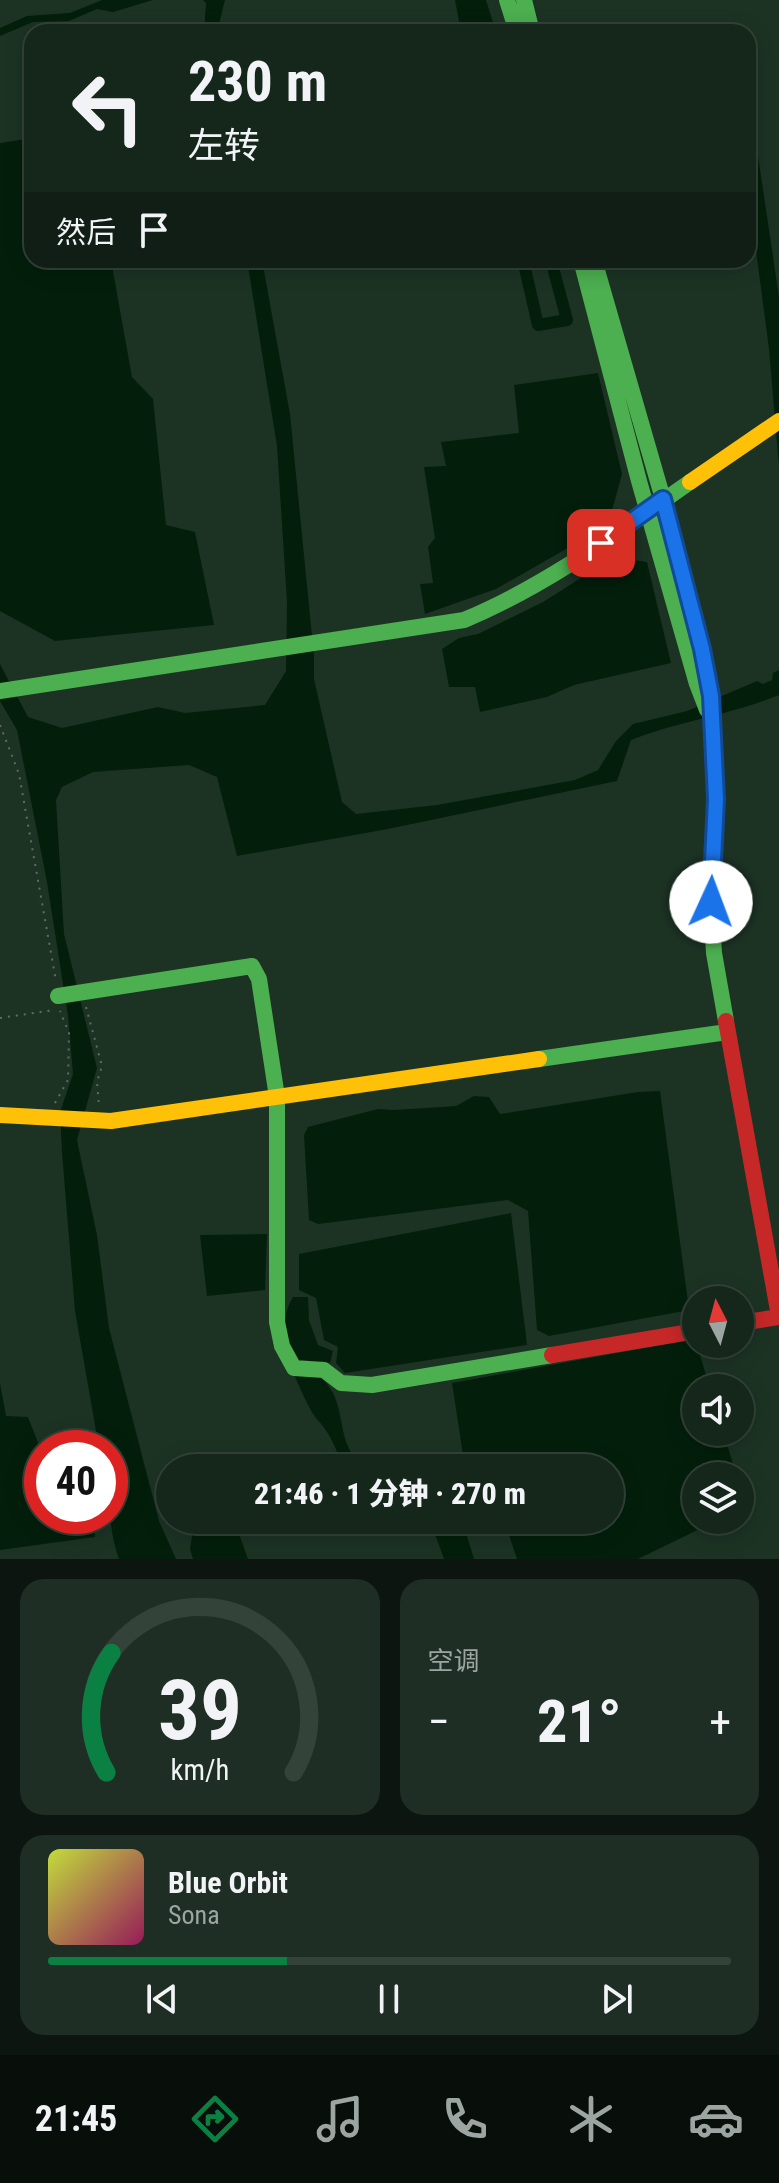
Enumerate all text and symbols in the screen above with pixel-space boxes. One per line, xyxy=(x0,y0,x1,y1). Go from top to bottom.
text: 230 m xyxy=(188,49,327,115)
icon: left xyxy=(56,56,160,160)
text: 左转 xyxy=(188,125,260,167)
icon: arrive xyxy=(132,208,176,252)
text: 然后 xyxy=(56,215,116,250)
pin xyxy=(567,509,635,577)
icon: arrive xyxy=(579,521,623,565)
position arrow xyxy=(669,860,753,944)
north arrow xyxy=(682,1286,754,1358)
map controls xyxy=(682,1286,754,1534)
button: sound xyxy=(682,1374,754,1446)
speed limit sign: 40 xyxy=(24,1430,128,1534)
button: layers xyxy=(682,1462,754,1534)
text: 21:46 · 1 分钟 · 270 m xyxy=(254,1476,526,1511)
text: 空调 xyxy=(428,1646,480,1676)
text: 39 xyxy=(158,1662,242,1759)
text: 21° xyxy=(537,1686,622,1757)
text: − xyxy=(428,1696,450,1748)
text: + xyxy=(709,1696,731,1748)
text: km/h xyxy=(170,1753,229,1787)
text: Blue Orbit xyxy=(168,1865,288,1900)
text: Sona xyxy=(168,1900,220,1930)
icon: previous xyxy=(140,1977,184,2021)
icon: pause xyxy=(367,1977,411,2021)
icon: next xyxy=(595,1977,639,2021)
icon: directions xyxy=(187,2091,243,2147)
icon: music xyxy=(312,2091,368,2147)
icon: phone xyxy=(437,2091,493,2147)
icon: climate xyxy=(563,2091,619,2147)
icon: car xyxy=(688,2091,744,2147)
text: 21:45 xyxy=(35,2098,117,2140)

